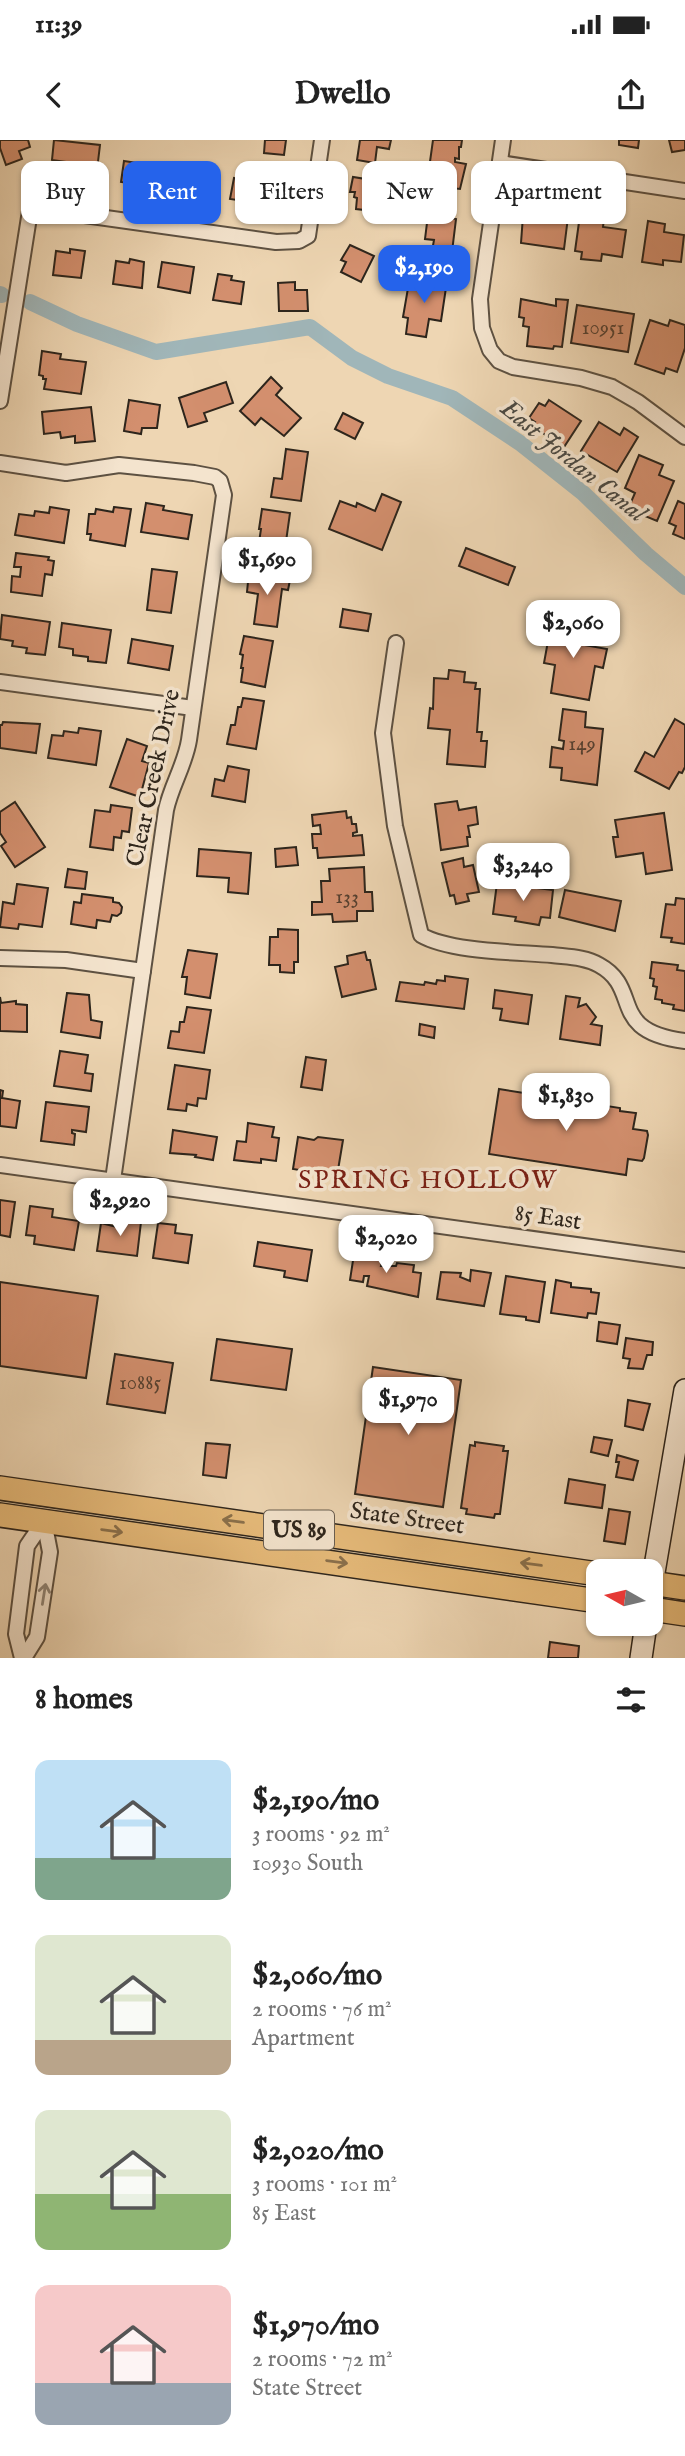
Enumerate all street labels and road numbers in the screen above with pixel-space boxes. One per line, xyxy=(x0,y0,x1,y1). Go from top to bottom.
street label: Clear Creek Drive xyxy=(120,686,188,870)
street label: 85 East xyxy=(513,1198,583,1238)
street label: State Street xyxy=(348,1496,466,1542)
road number: US 89 xyxy=(264,1511,334,1550)

